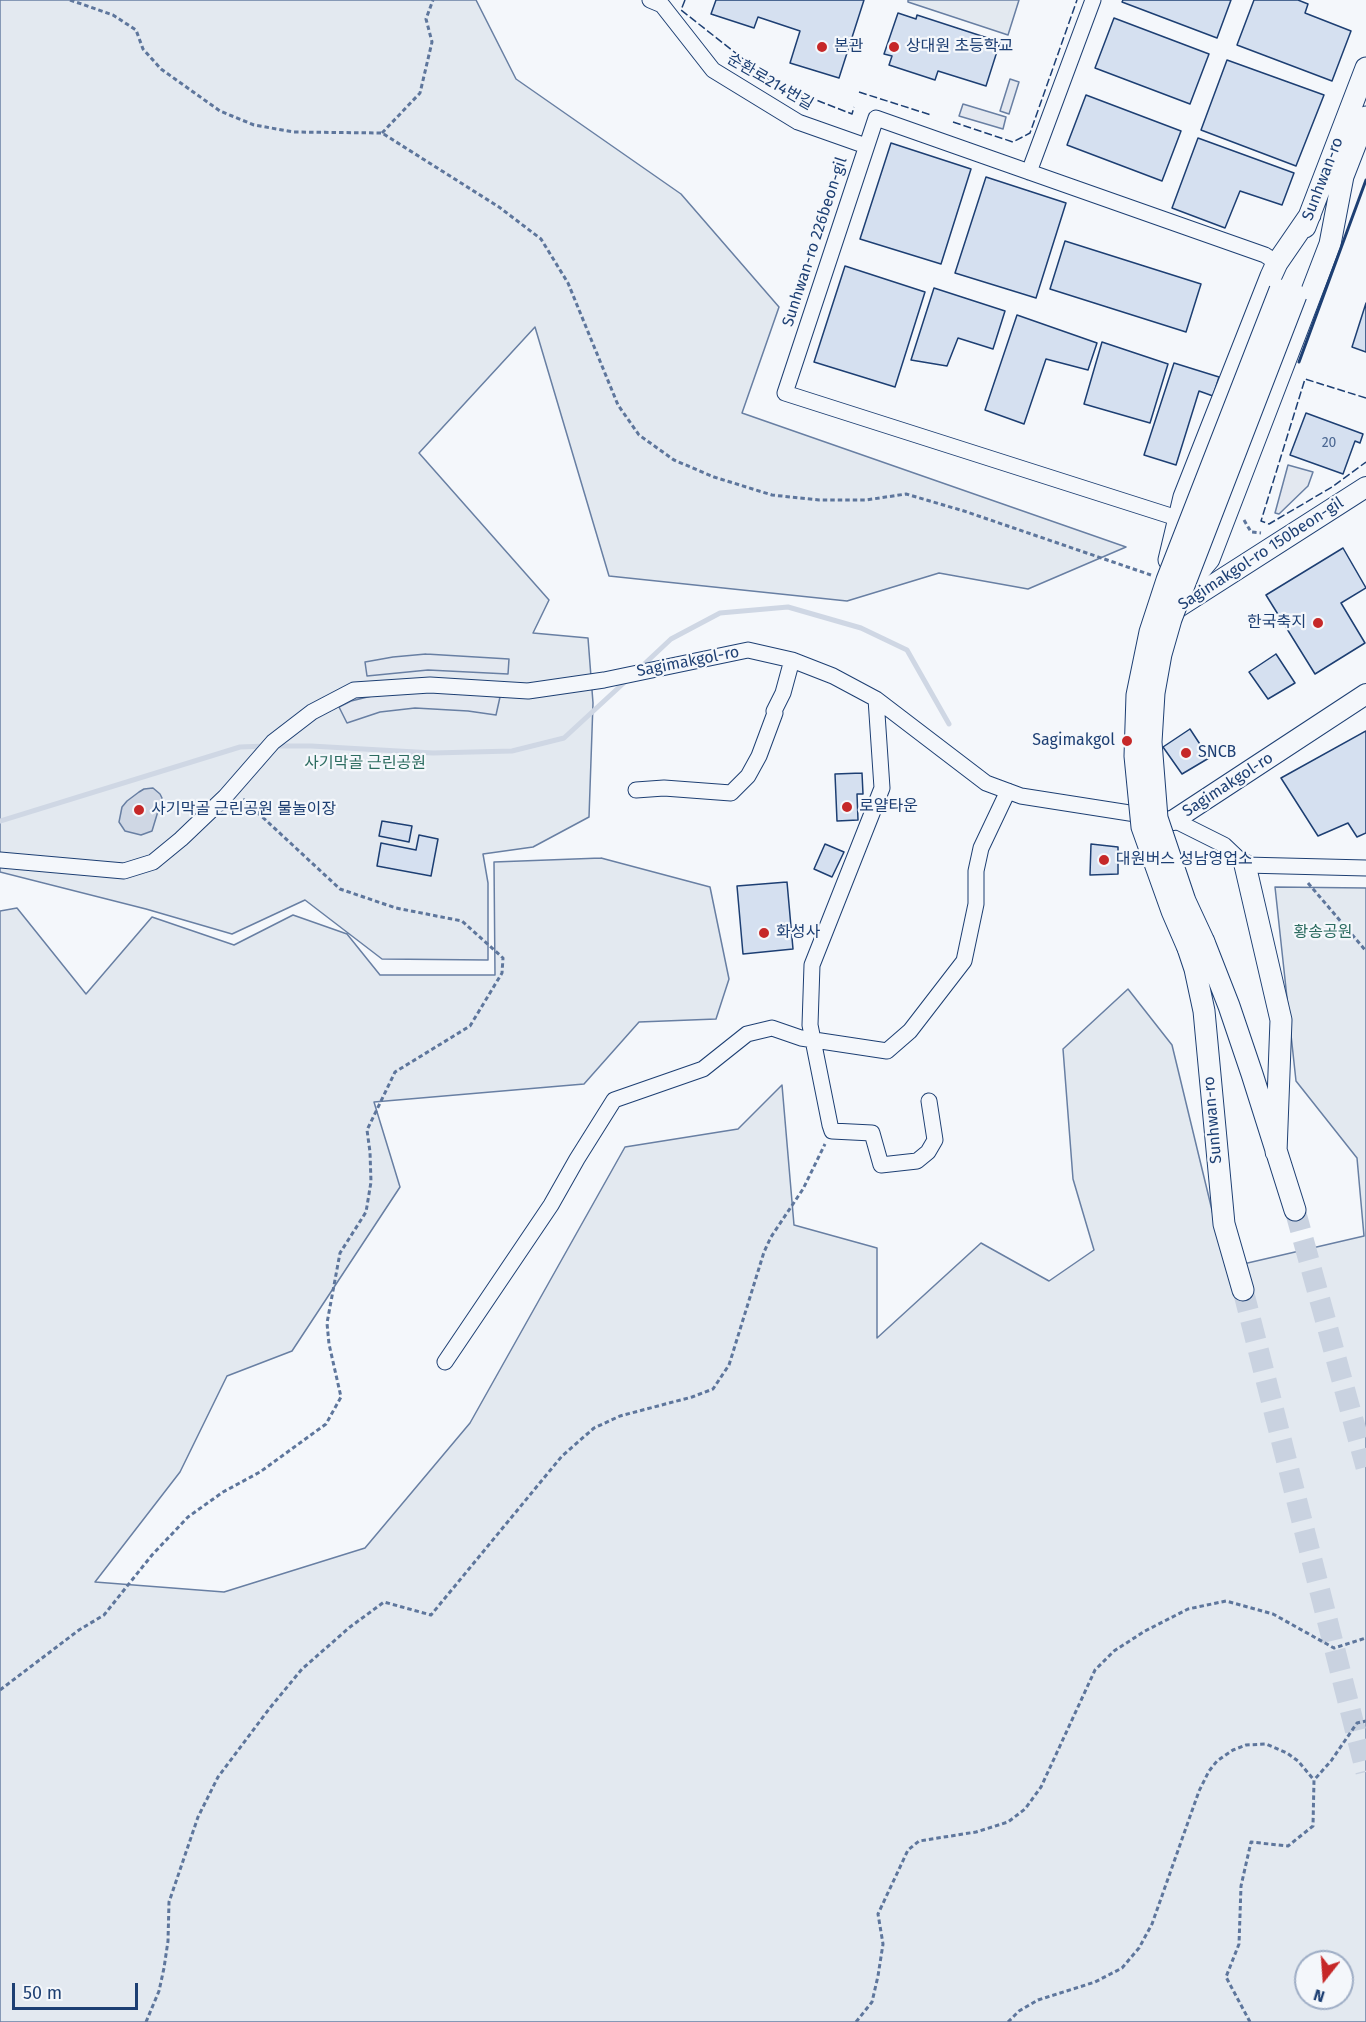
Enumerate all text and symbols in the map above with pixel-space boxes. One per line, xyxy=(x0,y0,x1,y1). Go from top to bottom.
place label: 본관 xyxy=(834,37,863,57)
place label: 상대원 초등학교 xyxy=(906,37,1013,57)
marker: 본관 xyxy=(815,40,829,54)
marker: 상대원 초등학교 xyxy=(887,40,901,54)
street label: 순환로214번길 xyxy=(723,50,817,114)
street label: Sunhwan-ro xyxy=(1298,135,1348,223)
street label: Sunhwan-ro 226beon-gil xyxy=(778,155,852,329)
house number: 20 xyxy=(1322,435,1336,451)
street label: Sagimakgol-ro 150beon-gil xyxy=(1175,493,1347,615)
place label: 한국축지 xyxy=(1247,613,1306,633)
marker: 한국축지 xyxy=(1311,616,1325,630)
street label: Sagimakgol-ro xyxy=(635,643,741,681)
place label: Sagimakgol xyxy=(1032,731,1115,751)
marker: Sagimakgol xyxy=(1120,734,1134,748)
place label: SNCB xyxy=(1198,743,1236,763)
marker: SNCB xyxy=(1179,746,1193,760)
street label: Sagimakgol-ro xyxy=(1179,749,1277,821)
park label: 사기막골 근린공원 xyxy=(304,754,426,774)
place label: 로얄타운 xyxy=(859,797,918,817)
place label: 사기막골 근린공원 물놀이장 xyxy=(151,800,336,820)
marker: 로얄타운 xyxy=(840,800,854,814)
marker: 사기막골 근린공원 물놀이장 xyxy=(132,803,146,817)
place label: 대원버스 성남영업소 xyxy=(1116,850,1253,870)
marker: 대원버스 성남영업소 xyxy=(1097,853,1111,867)
place label: 화성사 xyxy=(776,923,820,943)
park label: 황송공원 xyxy=(1294,923,1352,943)
marker: 화성사 xyxy=(757,926,771,940)
street label: Sunhwan-ro xyxy=(1200,1076,1226,1164)
north arrow xyxy=(1294,1950,1354,2010)
scale bar xyxy=(15,1971,141,2009)
text: 50 m xyxy=(23,1982,62,2004)
text: N xyxy=(1311,1985,1327,2006)

